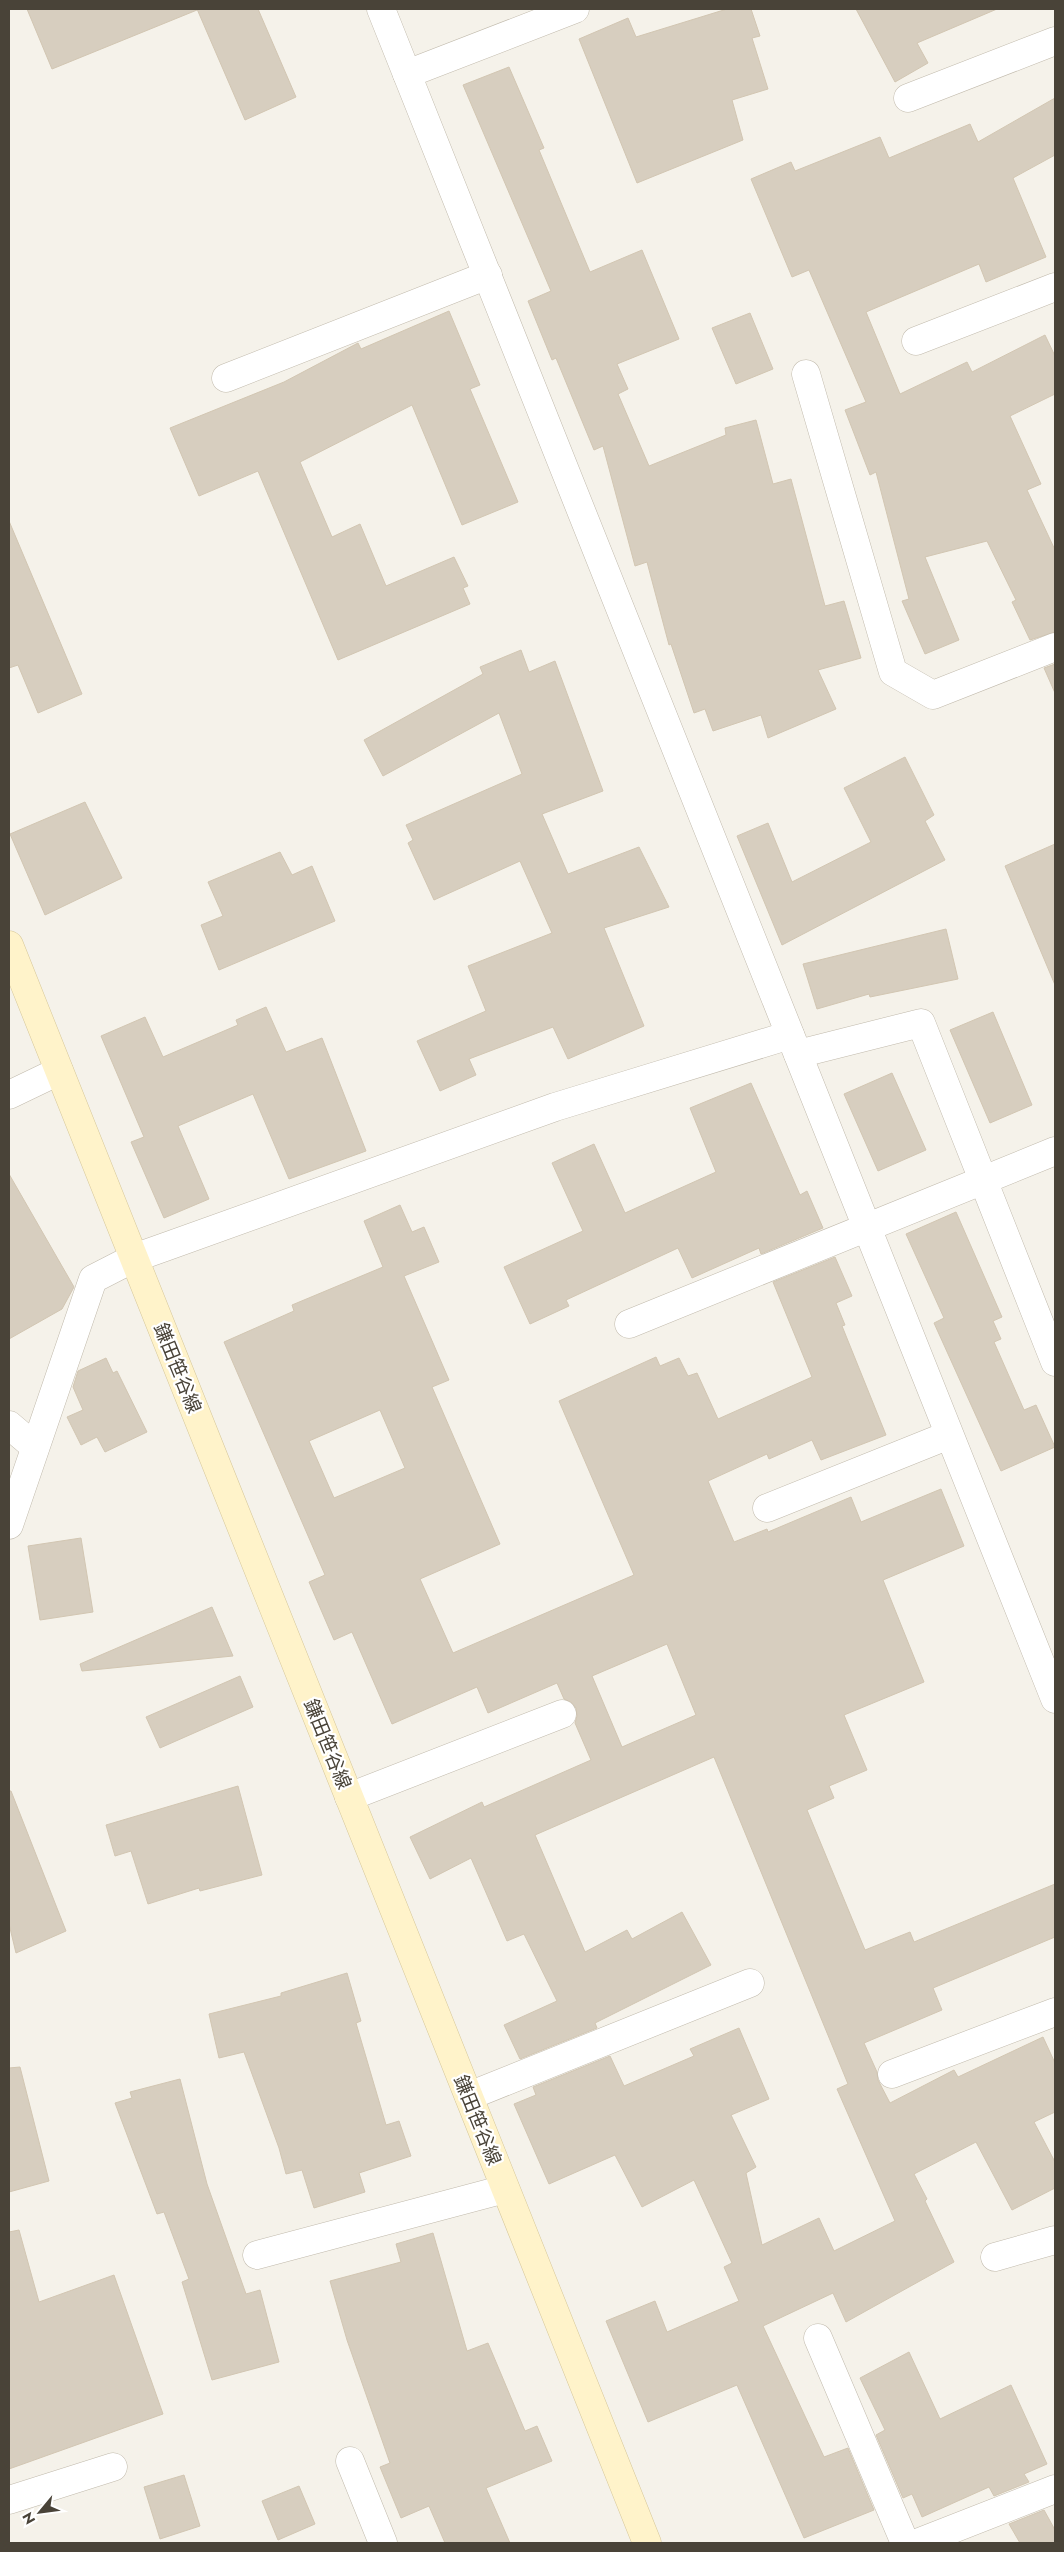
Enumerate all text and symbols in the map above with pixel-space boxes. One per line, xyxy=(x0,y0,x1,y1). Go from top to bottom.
street label: 鎌田笹谷線 xyxy=(147,1319,208,1417)
street label: 鎌田笹谷線 xyxy=(297,1695,358,1793)
street label: 鎌田笹谷線 xyxy=(447,2071,508,2169)
north arrow xyxy=(15,2487,65,2537)
text: N xyxy=(17,2509,40,2528)

